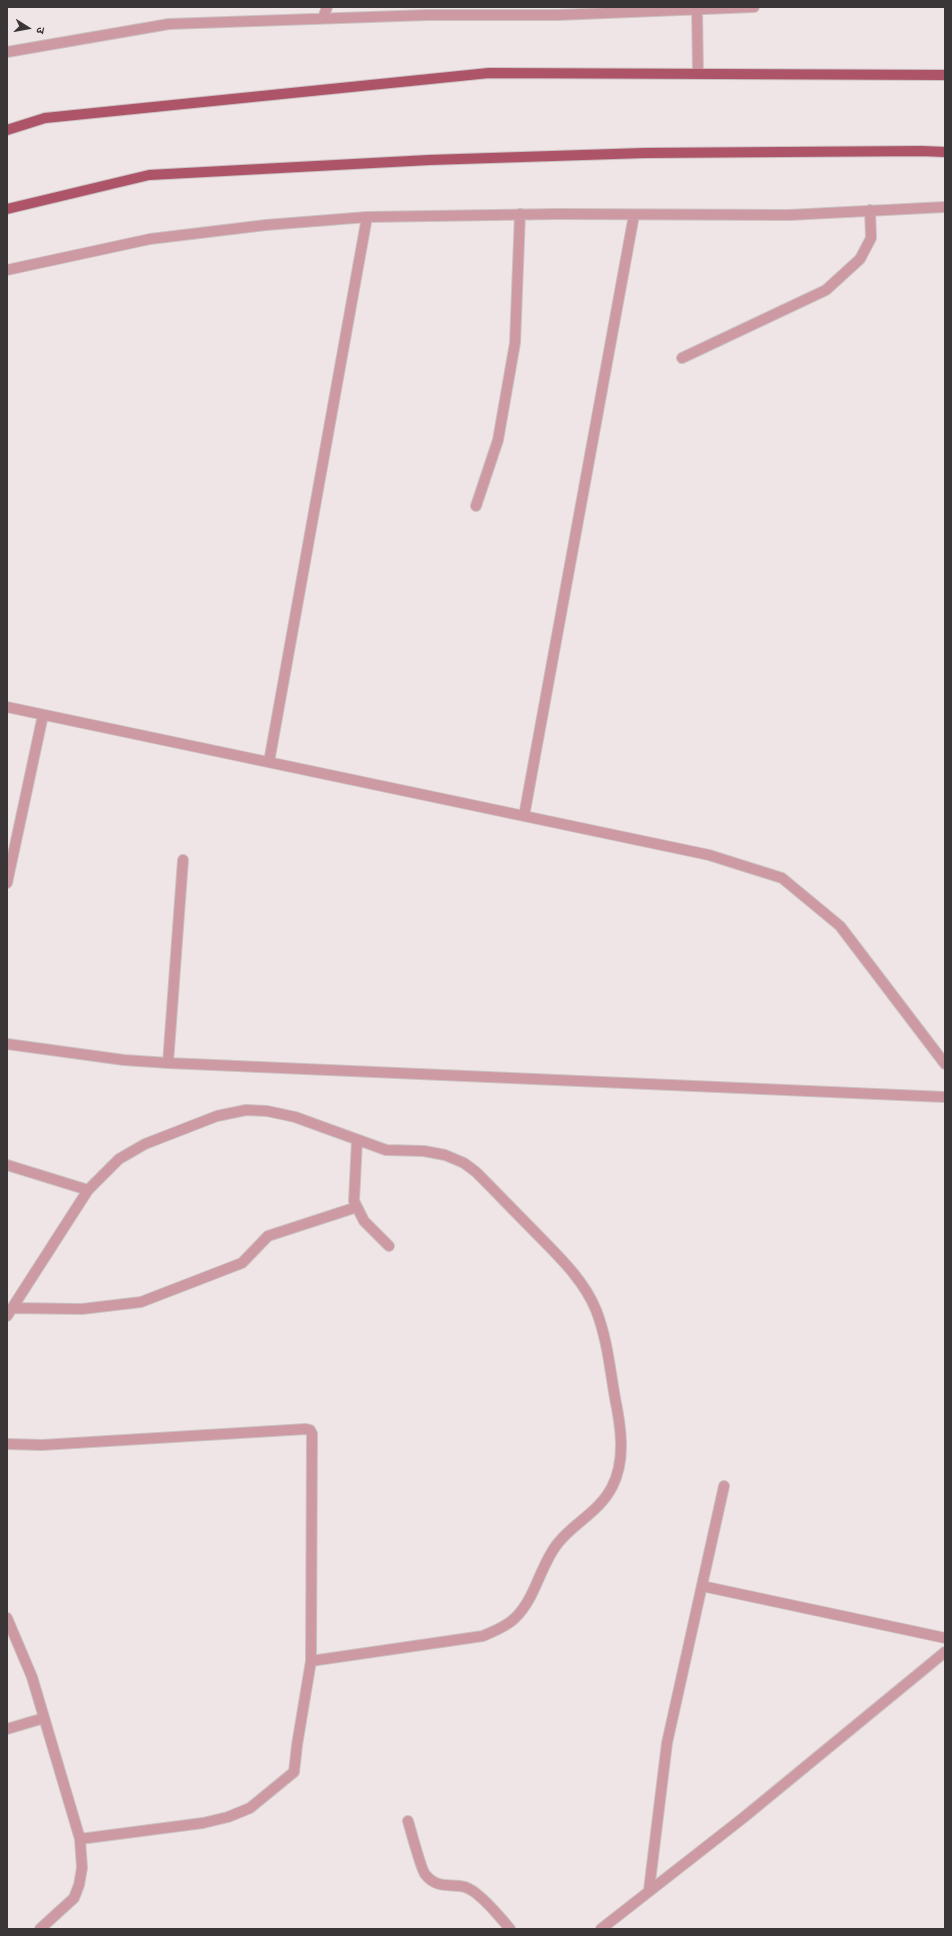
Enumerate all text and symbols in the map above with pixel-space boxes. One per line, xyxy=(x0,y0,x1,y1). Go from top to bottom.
north arrow xyxy=(8,8,48,48)
text: उ xyxy=(32,26,48,35)

